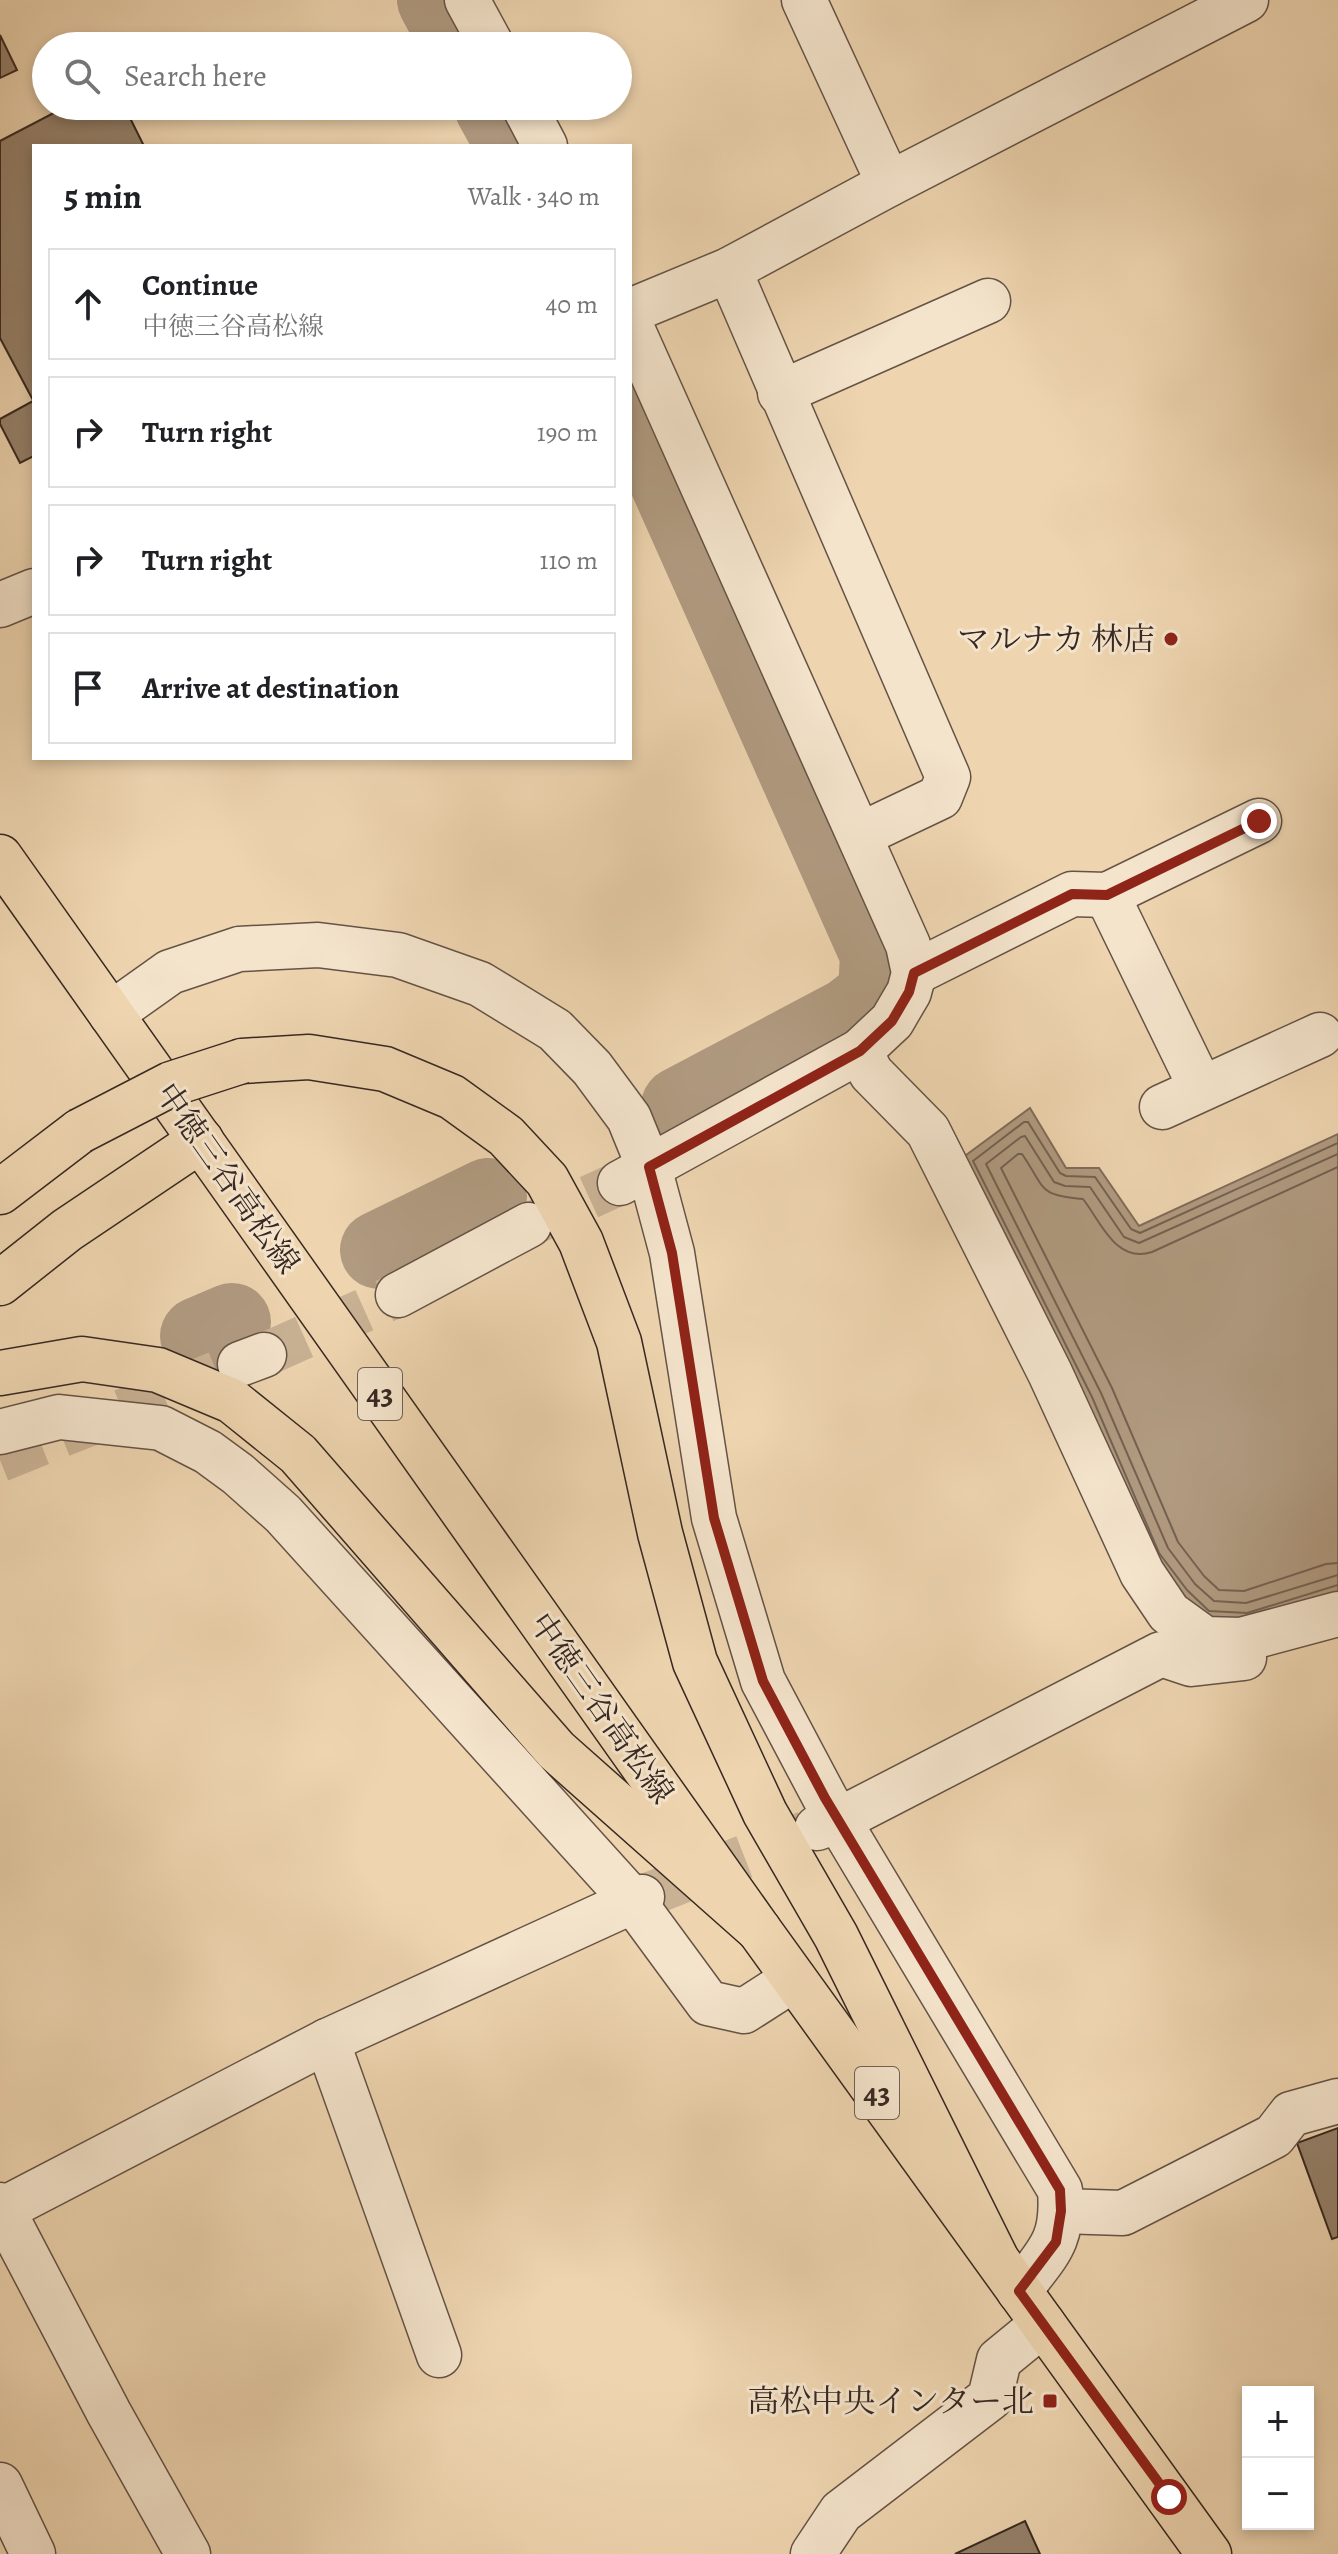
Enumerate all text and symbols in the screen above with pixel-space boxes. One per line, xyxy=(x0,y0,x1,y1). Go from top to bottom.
search box xyxy=(32,32,632,120)
icon: search xyxy=(60,54,104,98)
text: Search here xyxy=(124,56,267,96)
text: 5 min xyxy=(64,173,142,220)
text: Walk · 340 m xyxy=(468,179,600,214)
text: Continue xyxy=(142,265,258,305)
icon: ahead xyxy=(66,282,110,326)
text: 40 m xyxy=(546,287,598,322)
text: 中徳三谷高松線 xyxy=(142,309,324,344)
icon: right xyxy=(66,410,110,454)
text: Turn right xyxy=(142,412,272,452)
text: 190 m xyxy=(537,415,598,450)
icon: right xyxy=(66,538,110,582)
text: Turn right xyxy=(142,540,272,580)
text: 110 m xyxy=(540,543,598,578)
place label: マルナカ 林店 xyxy=(957,617,1155,661)
marker: マルナカ 林店 xyxy=(1162,630,1180,648)
icon: arrive xyxy=(66,666,110,710)
text: Arrive at destination xyxy=(142,668,399,708)
route end xyxy=(1241,803,1277,839)
street label: 中徳三谷高松線 xyxy=(146,1074,310,1282)
road number: 43 xyxy=(358,1368,402,1420)
street label: 中徳三谷高松線 xyxy=(520,1604,684,1812)
road number: 43 xyxy=(855,2067,899,2119)
place label: 高松中央インター北 xyxy=(747,2379,1034,2423)
map controls xyxy=(1242,2386,1314,2530)
button: + xyxy=(1242,2386,1314,2458)
marker: 高松中央インター北 xyxy=(1041,2392,1059,2410)
button: − xyxy=(1242,2458,1314,2530)
route start xyxy=(1151,2479,1187,2515)

